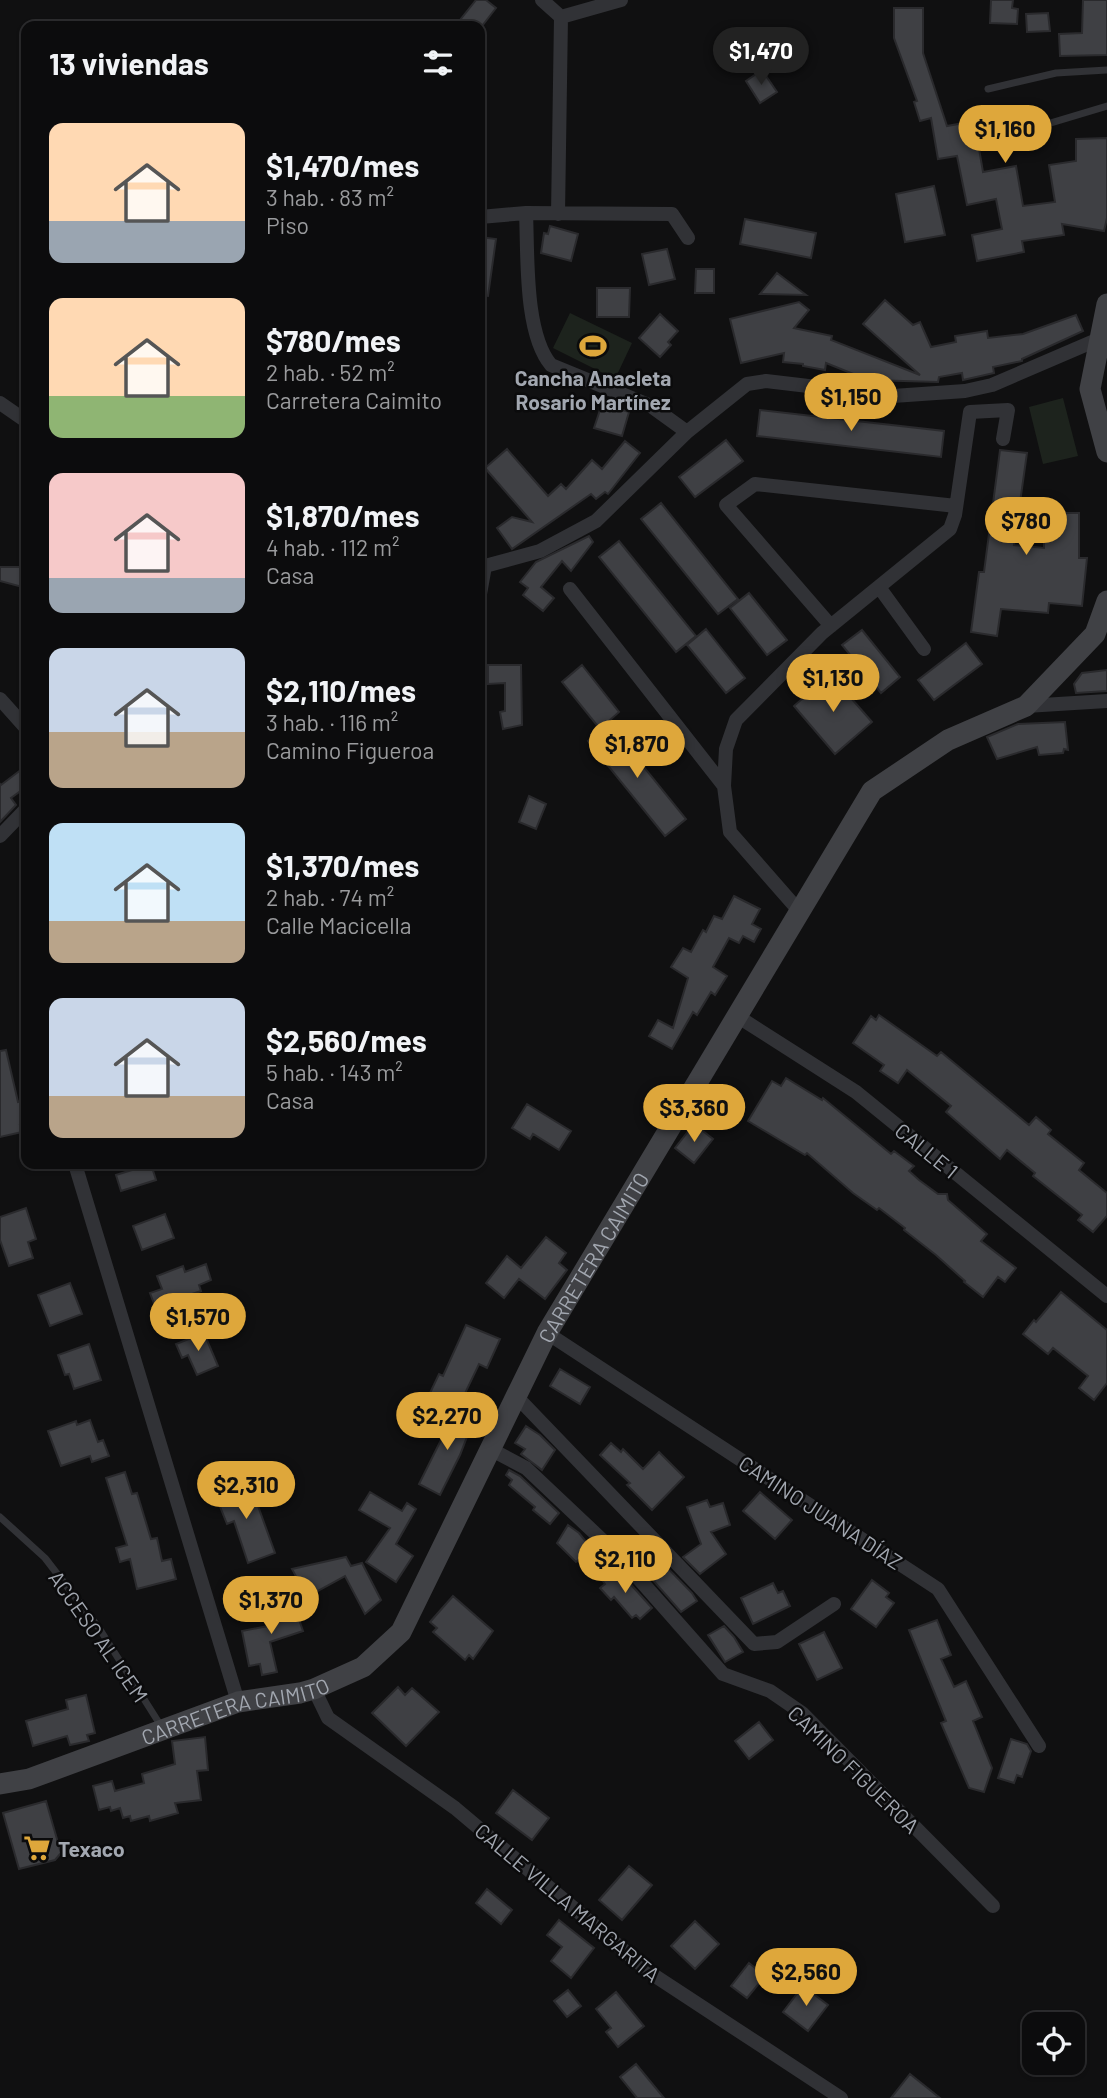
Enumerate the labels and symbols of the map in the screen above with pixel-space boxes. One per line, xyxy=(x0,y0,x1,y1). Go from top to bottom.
pin: $1,470 xyxy=(704,28,818,87)
pin: $1,160 xyxy=(948,106,1062,165)
sports icon: Cancha Anacleta Rosario Martínez xyxy=(578,331,608,361)
place label: Cancha Anacleta Rosario Martínez xyxy=(515,365,671,414)
pin: $1,150 xyxy=(794,374,908,433)
pin: $780 xyxy=(985,498,1067,557)
pin: $1,130 xyxy=(776,654,890,714)
pin: $1,870 xyxy=(580,720,694,780)
pin: $3,360 xyxy=(637,1084,751,1144)
street label: CALLE 1 xyxy=(891,1117,963,1183)
street label: CARRETERA CAIMITO xyxy=(532,1167,653,1346)
pin: $1,570 xyxy=(141,1294,255,1353)
pin: $2,270 xyxy=(390,1392,504,1452)
street label: CAMINO JUANA DÍAZ xyxy=(735,1450,907,1574)
pin: $2,310 xyxy=(189,1462,303,1521)
pin: $2,110 xyxy=(568,1536,682,1595)
street label: ACCESO AL ICEM xyxy=(44,1565,154,1707)
pin: $1,370 xyxy=(214,1576,328,1636)
street label: CARRETERA CAIMITO xyxy=(138,1671,333,1749)
street label: CAMINO FIGUEROA xyxy=(783,1700,925,1838)
street label: CALLE VILLA MARGARITA xyxy=(470,1817,666,1987)
supermarket icon: Texaco xyxy=(22,1833,52,1863)
place label: Texaco xyxy=(58,1836,125,1861)
pin: $2,560 xyxy=(749,1948,863,2008)

